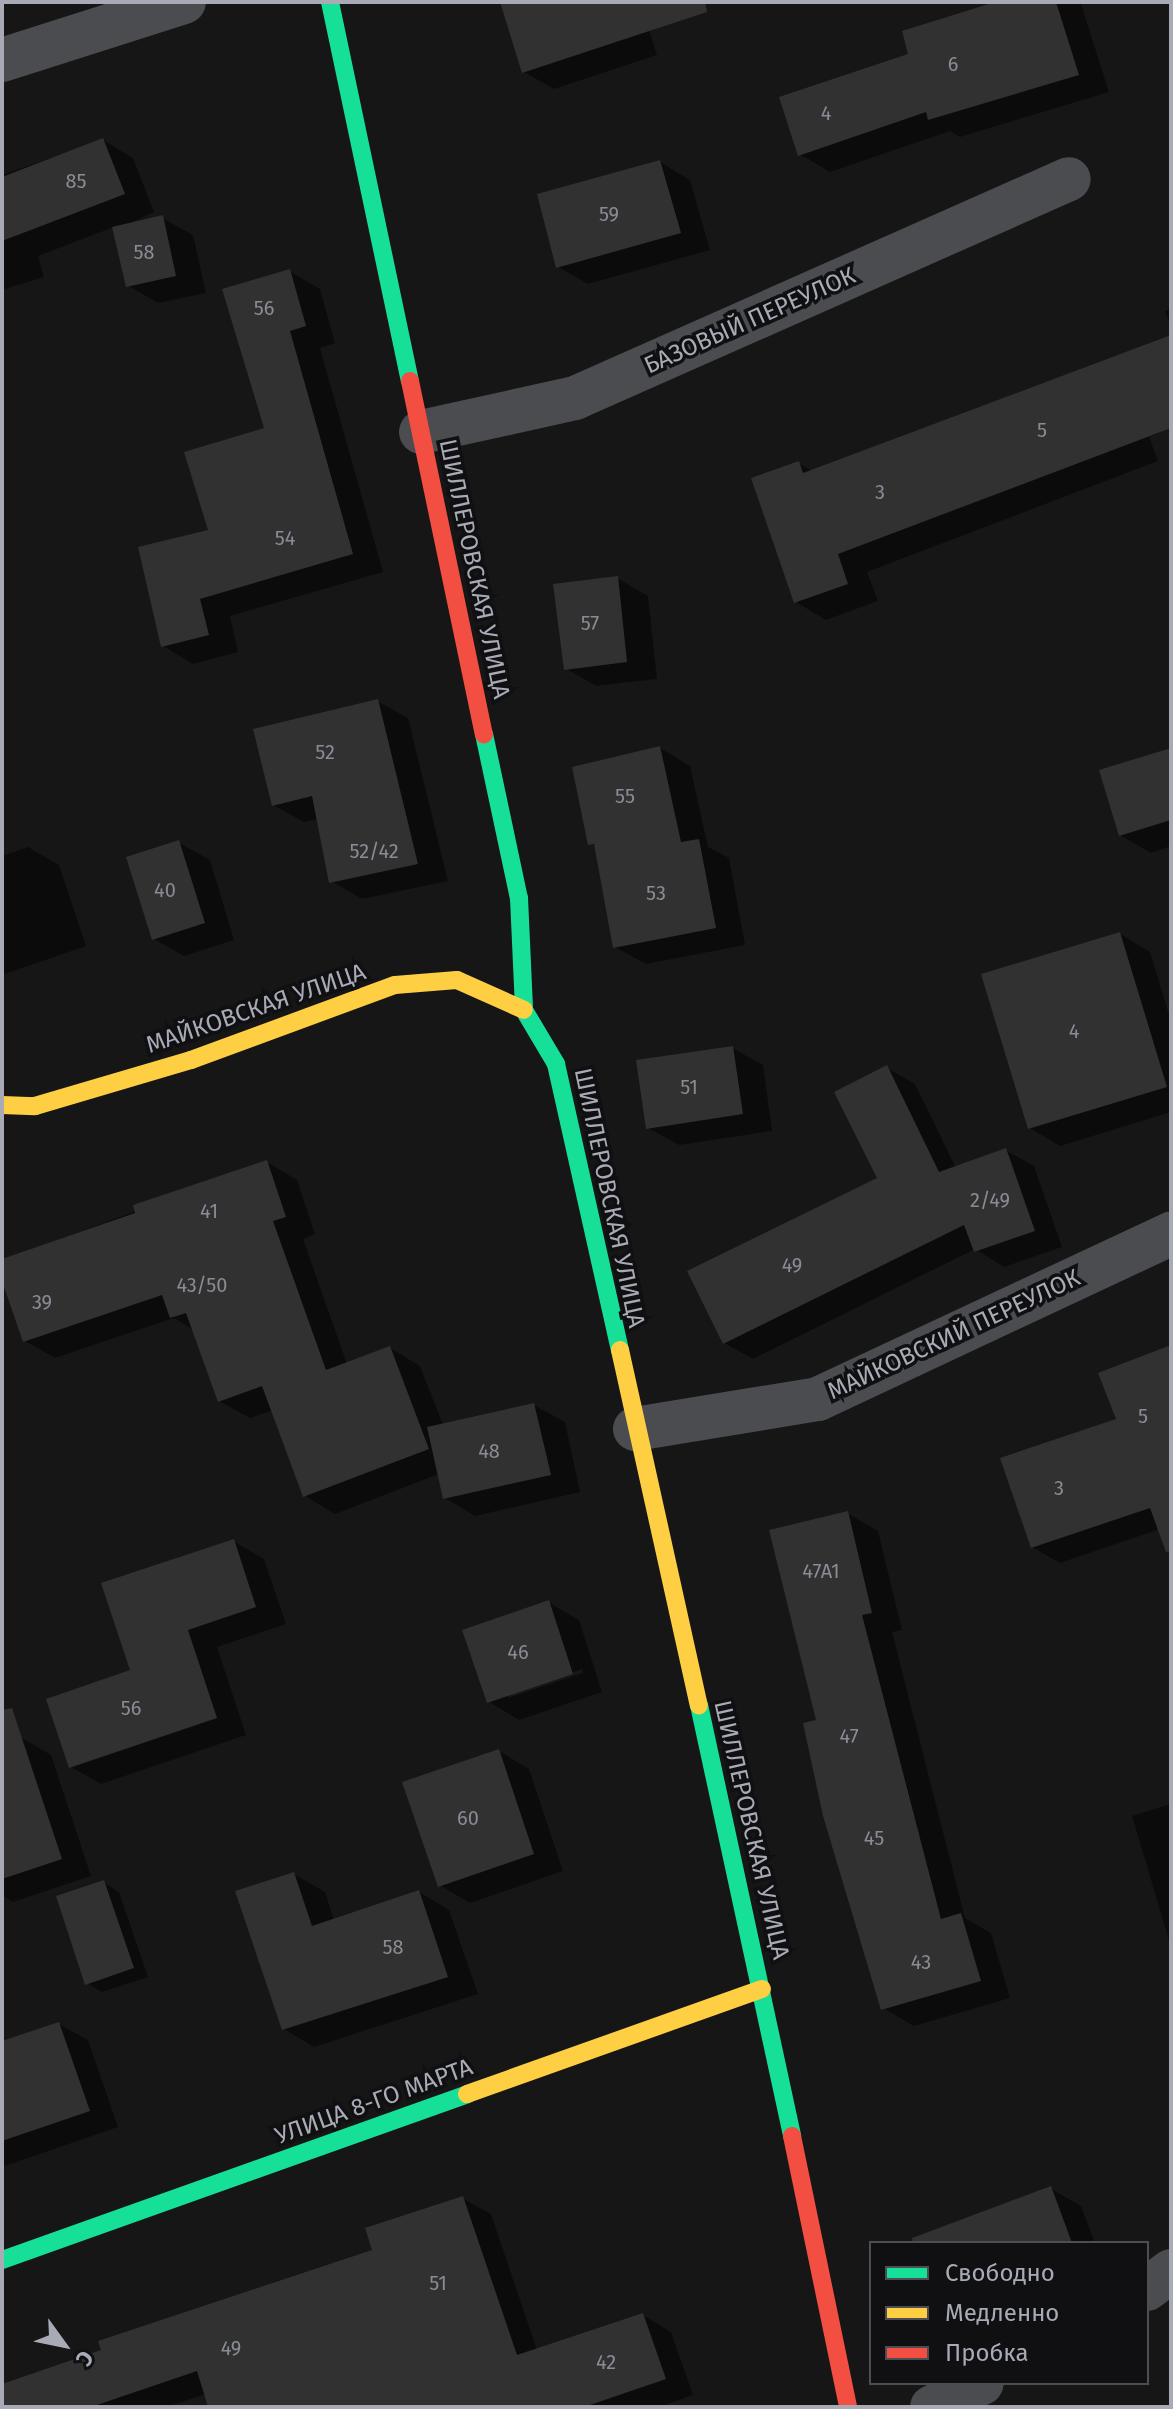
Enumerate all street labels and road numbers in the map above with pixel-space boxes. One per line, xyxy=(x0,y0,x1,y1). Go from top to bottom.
street label: БАЗОВЫЙ ПЕРЕУЛОК xyxy=(640,261,860,381)
street label: ШИЛЛЕРОВСКАЯ УЛИЦА xyxy=(432,437,516,701)
street label: МАЙКОВСКАЯ УЛИЦА xyxy=(142,958,370,1060)
street label: ШИЛЛЕРОВСКАЯ УЛИЦА xyxy=(567,1066,651,1330)
street label: МАЙКОВСКИЙ ПЕРЕУЛОК xyxy=(823,1264,1085,1406)
street label: ШИЛЛЕРОВСКАЯ УЛИЦА xyxy=(707,1698,795,1962)
street label: УЛИЦА 8-ГО МАРТА xyxy=(271,2053,477,2151)

